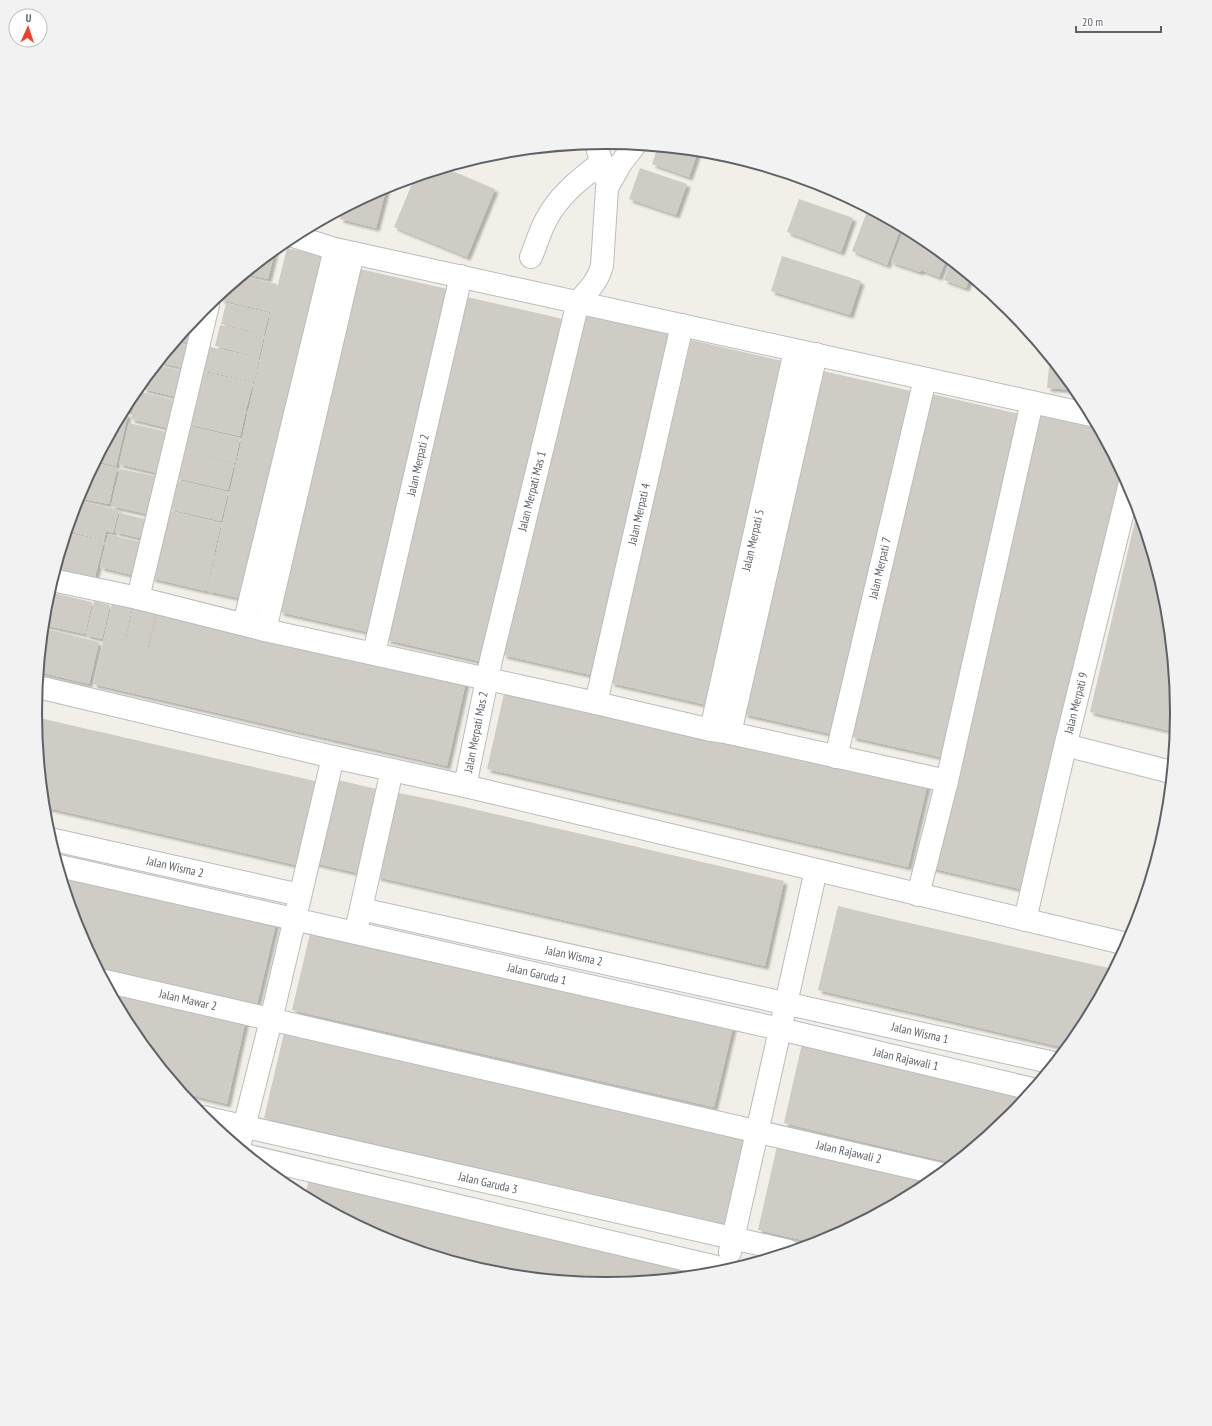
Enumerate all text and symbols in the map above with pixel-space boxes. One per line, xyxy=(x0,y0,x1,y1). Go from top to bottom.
north arrow xyxy=(8,8,48,48)
scale bar xyxy=(1076,8,1161,34)
text: U xyxy=(25,11,32,25)
text: 20 m xyxy=(1082,14,1103,29)
street label: Jalan Merpati 2 xyxy=(403,433,432,498)
street label: Jalan Merpati Mas 1 xyxy=(514,449,549,533)
street label: Jalan Merpati 4 xyxy=(624,481,653,547)
street label: Jalan Merpati 5 xyxy=(738,508,767,573)
street label: Jalan Merpati 7 xyxy=(865,536,894,601)
street label: Jalan Merpati 9 xyxy=(1060,671,1090,736)
street label: Jalan Merpati Mas 2 xyxy=(460,690,491,775)
street label: Jalan Wisma 2 xyxy=(144,852,205,880)
street label: Jalan Wisma 2 xyxy=(543,942,604,969)
street label: Jalan Garuda 1 xyxy=(505,959,568,988)
street label: Jalan Mawar 2 xyxy=(157,985,218,1013)
street label: Jalan Wisma 1 xyxy=(889,1018,950,1046)
street label: Jalan Rajawali 1 xyxy=(871,1044,940,1073)
street label: Jalan Rajawali 2 xyxy=(814,1137,883,1166)
street label: Jalan Garuda 3 xyxy=(456,1168,519,1197)

